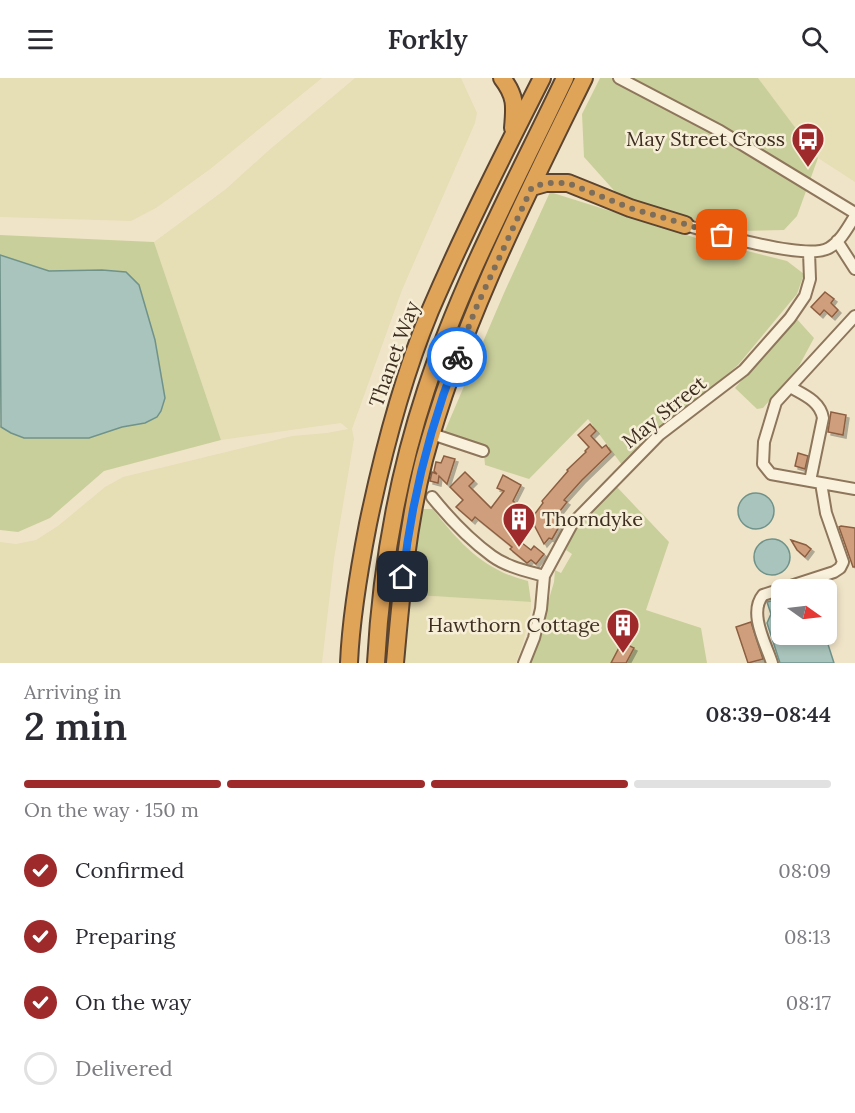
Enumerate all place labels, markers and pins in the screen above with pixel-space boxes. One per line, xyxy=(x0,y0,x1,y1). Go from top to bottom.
bus stop icon: May Street Cross xyxy=(790,121,826,168)
place label: May Street Cross xyxy=(626,126,785,151)
pin xyxy=(696,209,747,260)
building icon: Thorndyke xyxy=(501,501,537,548)
place label: Thorndyke xyxy=(542,506,643,531)
pin xyxy=(377,551,428,602)
building icon: Hawthorn Cottage xyxy=(605,607,641,654)
place label: Hawthorn Cottage xyxy=(428,612,600,637)

